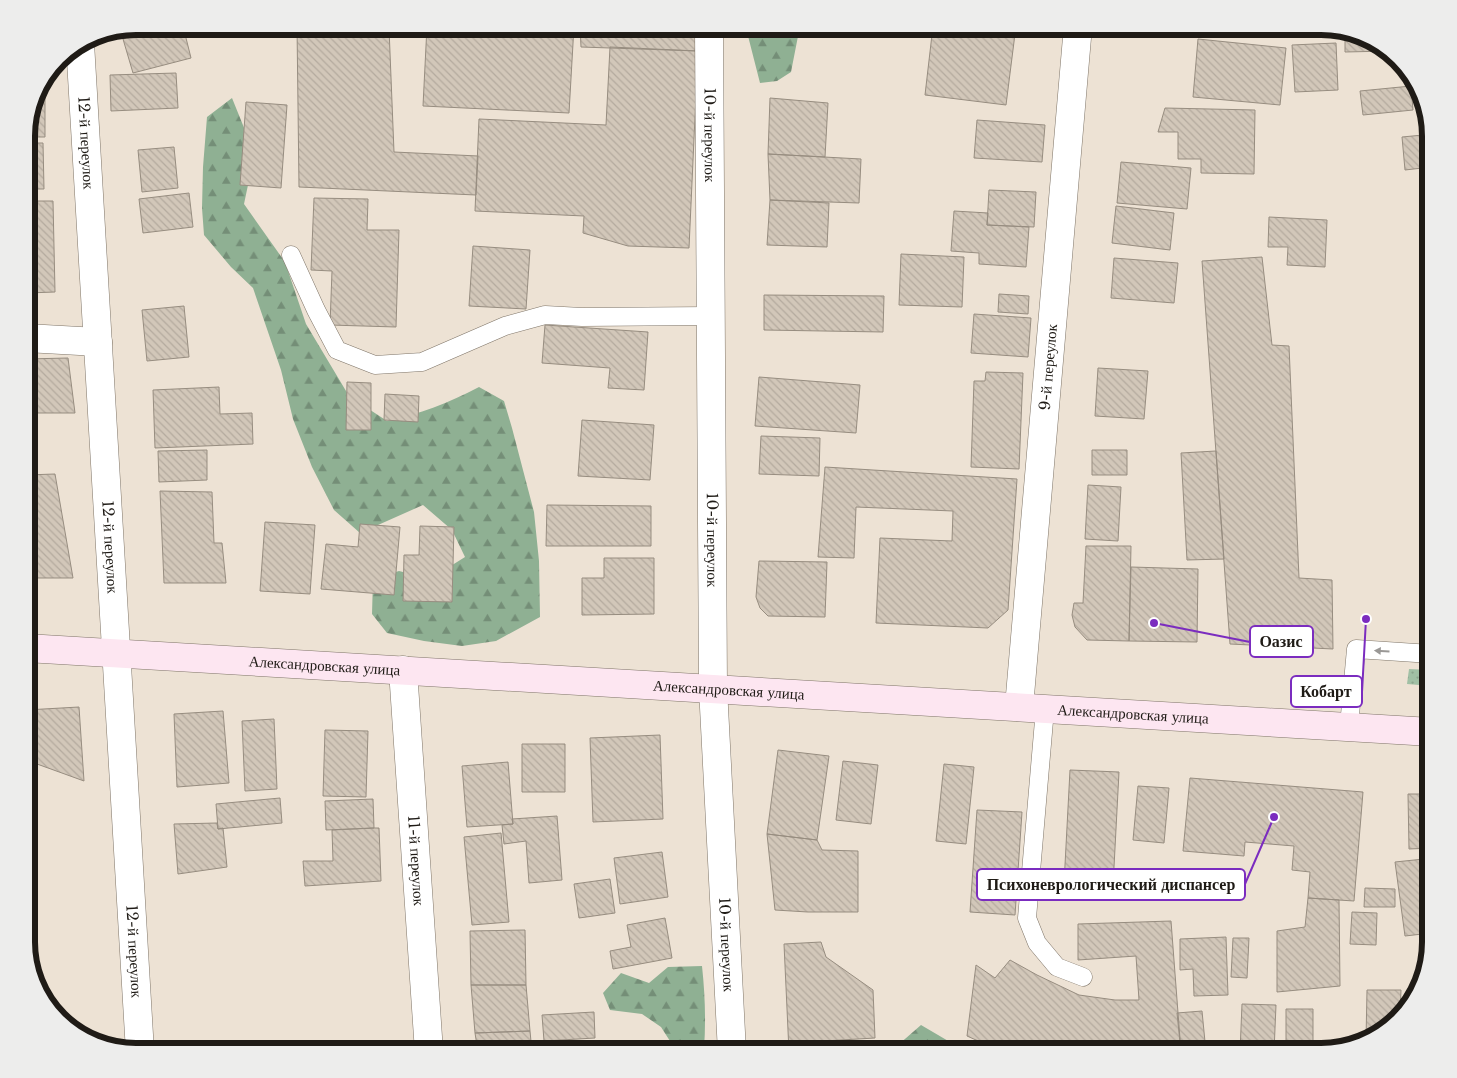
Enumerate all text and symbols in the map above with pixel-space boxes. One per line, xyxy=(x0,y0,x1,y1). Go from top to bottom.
street label: 10-й переулок xyxy=(700,88,720,183)
street label: 12-й переулок xyxy=(74,96,99,190)
street label: 9-й переулок xyxy=(1035,323,1061,411)
street label: 10-й переулок xyxy=(703,493,722,588)
street label: 12-й переулок xyxy=(98,500,123,595)
callout: Оазис xyxy=(1250,626,1313,657)
text: Оазис xyxy=(1259,631,1303,651)
one-way arrow xyxy=(1374,646,1390,654)
street label: Александровская улица xyxy=(248,651,401,679)
street label: Александровская улица xyxy=(652,676,805,704)
callout: Кобарт xyxy=(1291,676,1362,707)
text: Кобарт xyxy=(1300,681,1352,701)
street label: Александровская улица xyxy=(1057,700,1210,728)
street label: 11-й переулок xyxy=(404,815,429,907)
callout: Психоневрологический диспансер xyxy=(977,869,1245,900)
text: Психоневрологический диспансер xyxy=(987,874,1235,894)
street label: 10-й переулок xyxy=(715,897,739,993)
street label: 12-й переулок xyxy=(122,904,147,999)

